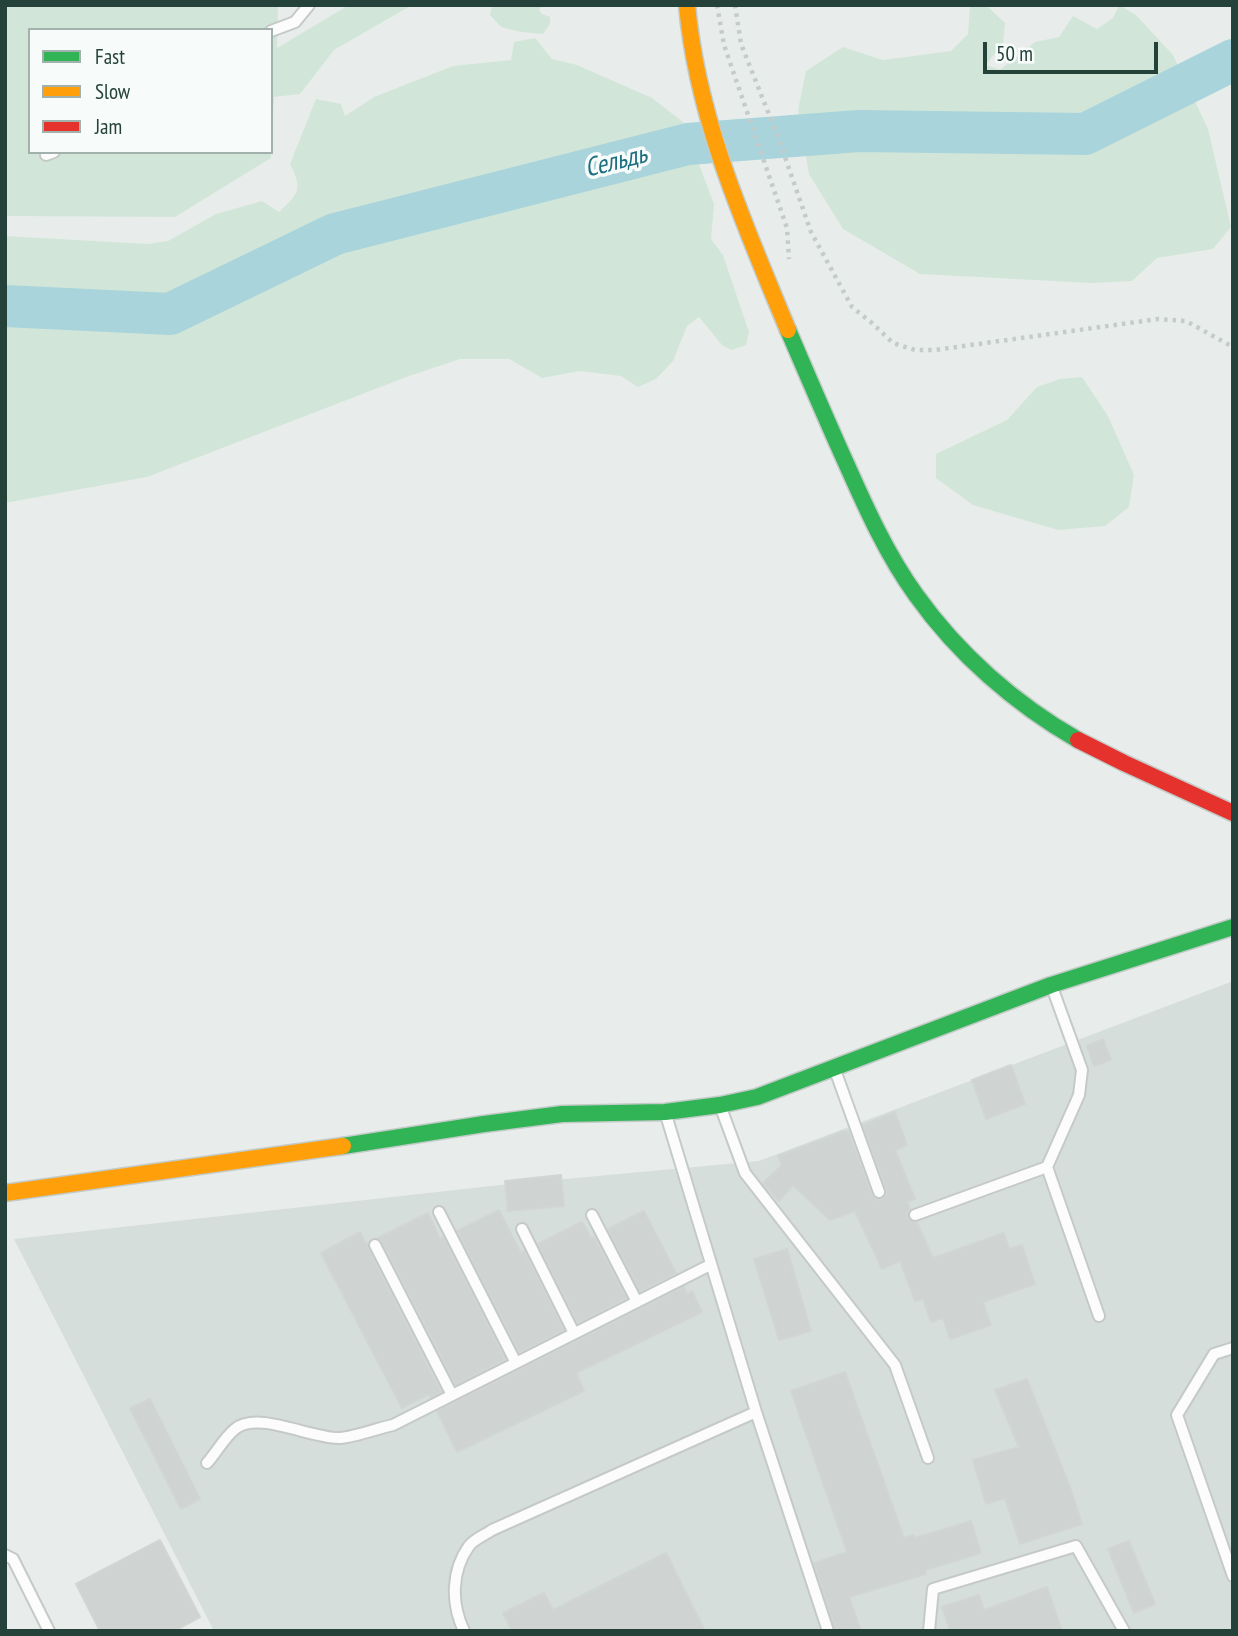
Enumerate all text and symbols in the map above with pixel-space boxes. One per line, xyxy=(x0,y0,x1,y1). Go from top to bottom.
legend xyxy=(28,28,273,154)
scale bar xyxy=(986,28,1161,72)
text: 50 m xyxy=(996,40,1033,67)
text: Fast xyxy=(95,43,125,70)
text: Slow xyxy=(95,78,130,105)
text: Jam xyxy=(95,113,122,140)
water label: Сельдь xyxy=(582,139,650,185)

